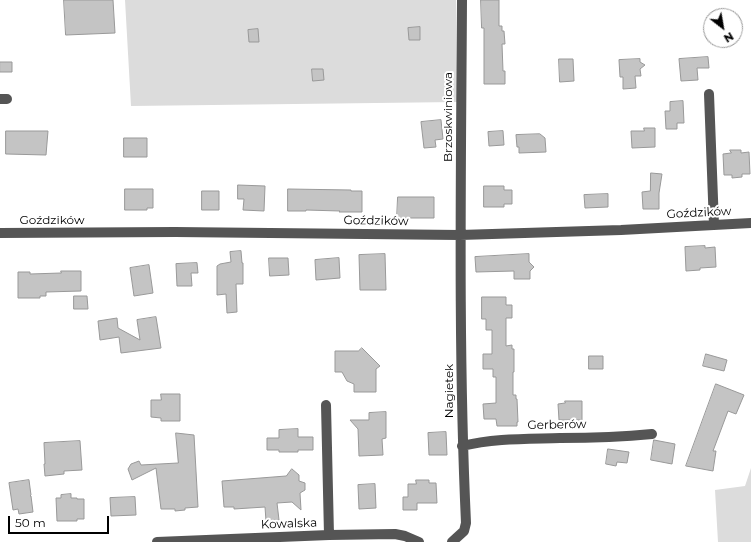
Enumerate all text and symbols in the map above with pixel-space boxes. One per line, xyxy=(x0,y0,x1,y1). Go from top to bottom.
north arrow xyxy=(703,8,743,48)
text: N xyxy=(721,29,736,46)
street label: Brzoskwiniowa xyxy=(441,72,455,162)
street label: Goździków xyxy=(666,204,732,222)
street label: Goździków xyxy=(19,213,85,227)
street label: Goździków xyxy=(343,213,409,229)
street label: Nagietek xyxy=(442,364,456,418)
street label: Gerberów xyxy=(527,417,587,433)
scale bar xyxy=(10,508,111,534)
text: 50 m xyxy=(15,515,46,530)
street label: Kowalska xyxy=(261,516,317,532)

